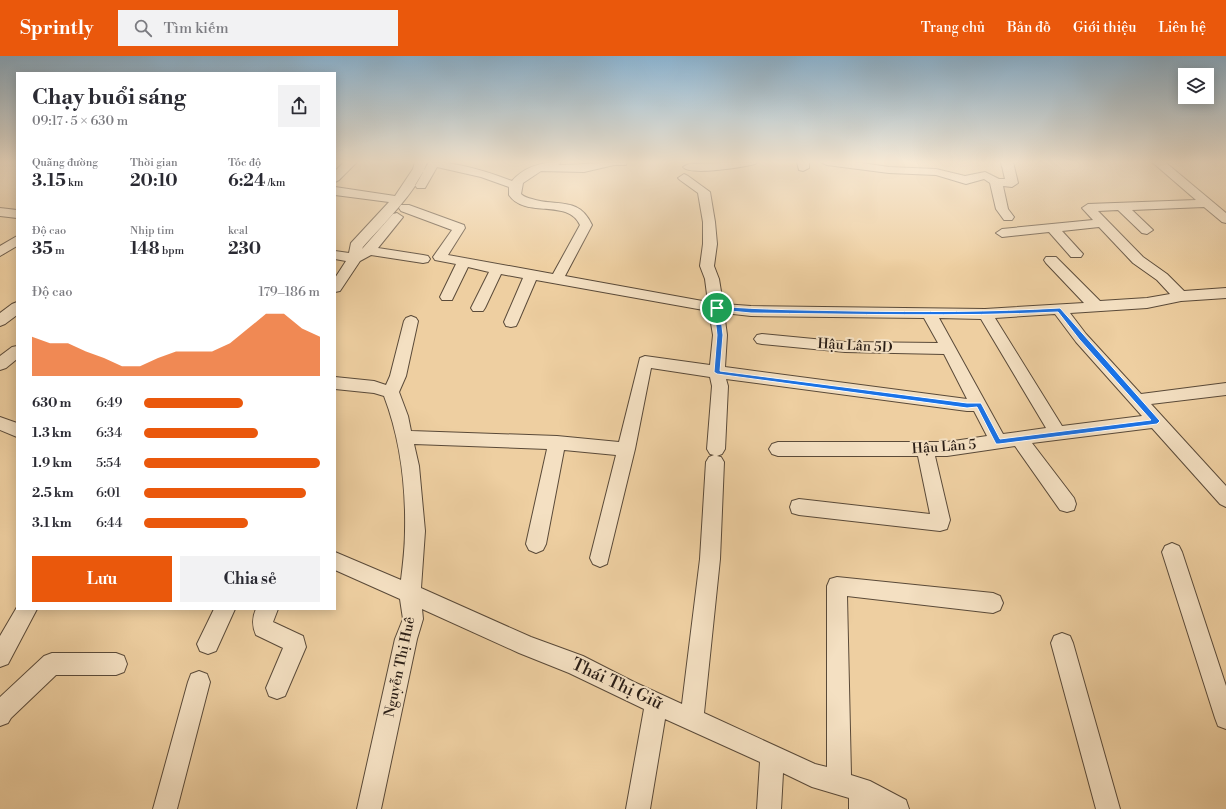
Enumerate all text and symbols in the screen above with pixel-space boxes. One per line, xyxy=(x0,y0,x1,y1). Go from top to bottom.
search box xyxy=(118,10,398,46)
text: Sprintly xyxy=(20,16,94,40)
icon: search xyxy=(132,17,154,39)
text: Tìm kiếm xyxy=(164,19,229,38)
text: Trang chủ xyxy=(921,19,985,37)
text: Bản đồ xyxy=(1007,19,1051,37)
text: Giới thiệu xyxy=(1073,19,1136,37)
text: Liên hệ xyxy=(1158,19,1206,37)
map controls xyxy=(1178,68,1214,104)
button: layers xyxy=(1178,68,1214,104)
text: Chạy buổi sáng xyxy=(32,84,186,111)
button: share xyxy=(278,85,320,127)
text: 09:17 · 5 × 630 m xyxy=(32,113,128,129)
text: Quãng đường xyxy=(32,156,98,170)
text: Thời gian xyxy=(130,156,178,170)
text: Tốc độ xyxy=(228,156,261,170)
text: 3.15 xyxy=(32,170,66,192)
text: 20:10 xyxy=(130,170,178,192)
text: 6:24 xyxy=(228,170,266,192)
text: km xyxy=(66,176,83,190)
text: /km xyxy=(266,176,285,190)
text: Độ cao xyxy=(32,224,66,238)
text: Nhịp tim xyxy=(130,224,174,238)
text: kcal xyxy=(228,224,248,238)
text: 35 xyxy=(32,238,53,260)
text: 148 xyxy=(130,238,160,260)
text: 230 xyxy=(228,238,261,260)
text: m xyxy=(53,244,65,258)
text: bpm xyxy=(160,244,184,258)
text: Độ cao xyxy=(32,284,73,300)
text: 179–186 m xyxy=(259,284,320,300)
pin xyxy=(700,291,734,325)
icon: arrive xyxy=(706,297,728,319)
street label: Hậu Lân 5D xyxy=(817,335,893,357)
text: 630 m xyxy=(32,395,71,411)
text: 6:49 xyxy=(96,395,122,411)
text: 1.3 km xyxy=(32,425,72,441)
text: 6:34 xyxy=(96,425,122,441)
street label: Hậu Lân 5 xyxy=(911,436,977,458)
text: 1.9 km xyxy=(32,455,72,471)
text: 5:54 xyxy=(96,455,121,471)
text: 2.5 km xyxy=(32,485,74,501)
text: 6:01 xyxy=(96,485,121,501)
text: 3.1 km xyxy=(32,515,72,531)
text: 6:44 xyxy=(96,515,123,531)
button: Lưu xyxy=(32,556,172,602)
button: Chia sẻ xyxy=(180,556,320,602)
street label: Nguyễn Thị Huê xyxy=(381,615,419,719)
street label: Thái Thị Giữ xyxy=(568,653,666,715)

